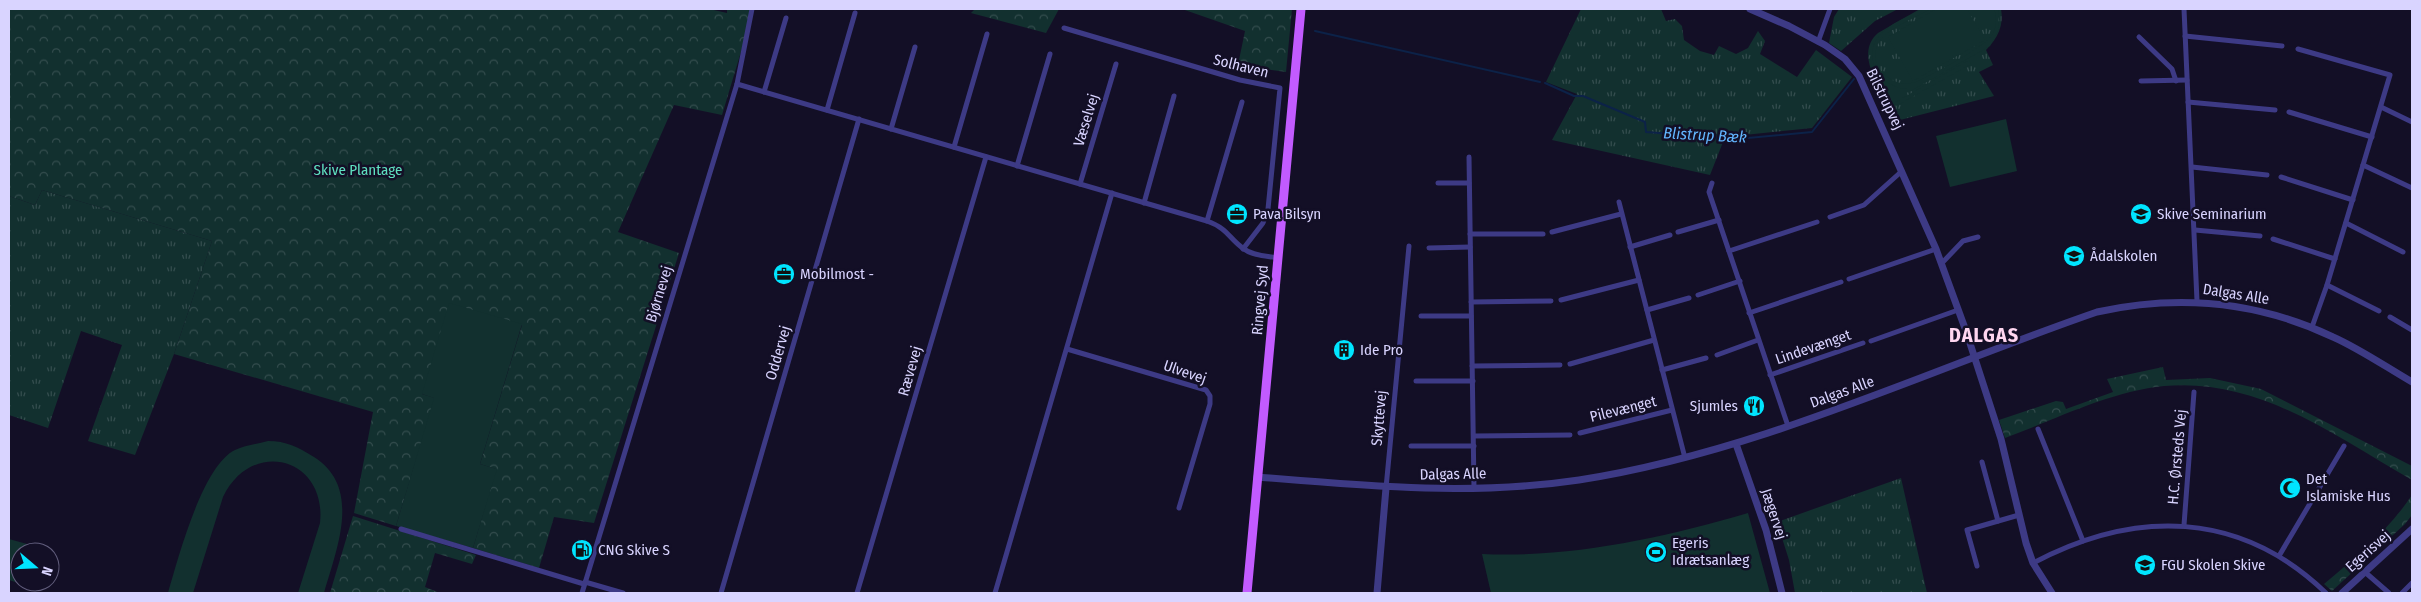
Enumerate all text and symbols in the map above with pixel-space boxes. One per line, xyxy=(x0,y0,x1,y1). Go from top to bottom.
street label: Solhaven xyxy=(1212,50,1270,82)
street label: Bilstrupvej xyxy=(1862,65,1908,133)
street label: Væselvej xyxy=(1069,92,1103,148)
water label: Blistrup Bæk xyxy=(1663,123,1747,147)
park label: Skive Plantage xyxy=(314,161,402,179)
office icon: Pava Bilsyn xyxy=(1225,202,1249,226)
school or university icon: Skive Seminarium xyxy=(2129,202,2153,226)
place label: Pava Bilsyn xyxy=(1253,205,1321,223)
place label: Skive Seminarium xyxy=(2157,205,2267,223)
school or university icon: Ådalskolen xyxy=(2062,244,2086,268)
place label: Ådalskolen xyxy=(2090,247,2157,265)
office icon: Mobilmost - xyxy=(772,262,796,286)
street label: Bjørnevej xyxy=(642,264,676,324)
street label: Ringvej Syd xyxy=(1248,264,1272,336)
place label: Mobilmost - xyxy=(800,265,874,283)
street label: Dalgas Alle xyxy=(2202,280,2270,308)
district label: DALGAS xyxy=(1949,323,2019,347)
street label: Oddervej xyxy=(762,324,794,382)
street label: Lindevænget xyxy=(1773,326,1853,368)
building icon: Ide Pro xyxy=(1332,338,1356,362)
place label: Ide Pro xyxy=(1360,341,1403,359)
street label: Rævevej xyxy=(894,344,926,398)
street label: Ulvevej xyxy=(1161,356,1209,388)
street label: Dalgas Alle xyxy=(1808,372,1876,412)
street label: Skyttevej xyxy=(1368,389,1390,447)
street label: Pilevænget xyxy=(1588,392,1658,426)
restaurant icon: Sjumles xyxy=(1742,394,1766,418)
place label: Sjumles xyxy=(1690,397,1738,415)
street label: H.C. Ørsteds Vej xyxy=(2164,409,2190,505)
street label: Dalgas Alle xyxy=(1419,464,1487,484)
place label: Det Islamiske Hus xyxy=(2306,470,2390,505)
mosque icon: Det Islamiske Hus xyxy=(2278,476,2302,500)
street label: Jægervej xyxy=(1757,486,1791,542)
street label: Egerisvej xyxy=(2342,526,2394,576)
place label: Egeris Idrætsanlæg xyxy=(1672,534,1749,569)
fuel station icon: CNG Skive S xyxy=(570,538,594,562)
sports icon: Egeris Idrætsanlæg xyxy=(1644,540,1668,564)
place label: CNG Skive S xyxy=(598,541,670,559)
north arrow xyxy=(10,542,60,592)
school or university icon: FGU Skolen Skive xyxy=(2133,553,2157,577)
place label: FGU Skolen Skive xyxy=(2161,556,2265,574)
text: N xyxy=(37,564,56,578)

